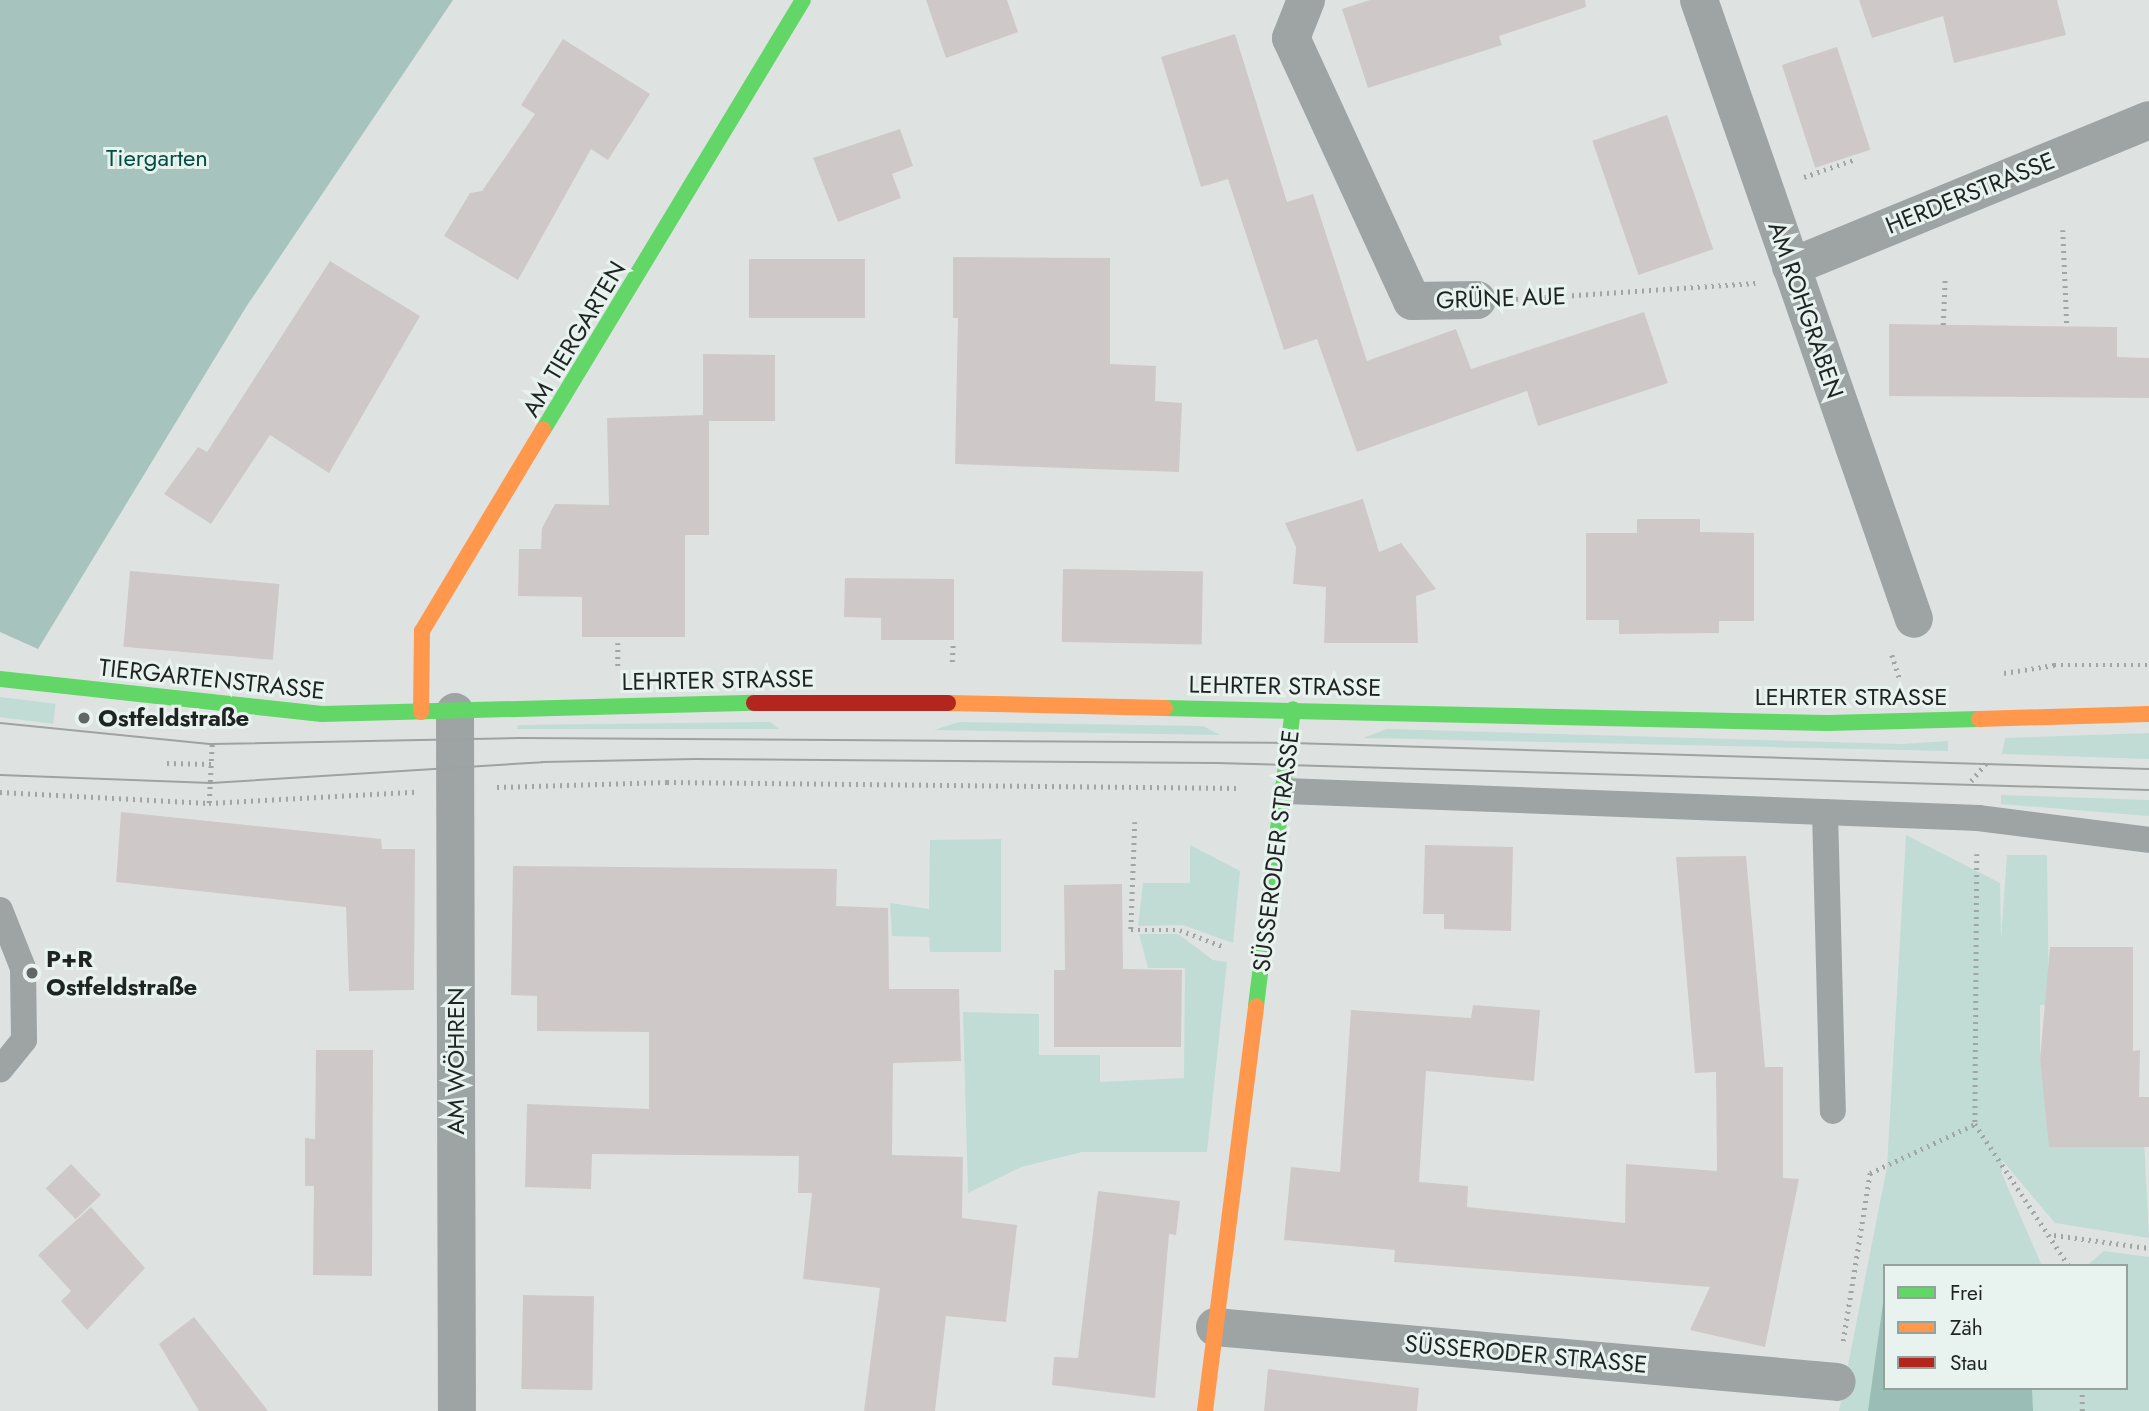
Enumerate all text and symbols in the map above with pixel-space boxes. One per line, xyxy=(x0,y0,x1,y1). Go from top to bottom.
park label: Tiergarten xyxy=(106,144,208,172)
street label: HERDERSTRASSE xyxy=(1881,146,2059,240)
street label: AM ROHGRABEN xyxy=(1762,218,1850,402)
street label: AM TIERGARTEN xyxy=(516,256,632,422)
street label: GRÜNE AUE xyxy=(1435,281,1567,315)
street label: TIERGARTENSTRASSE xyxy=(98,653,326,705)
street label: LEHRTER STRASSE xyxy=(621,664,815,696)
street label: LEHRTER STRASSE xyxy=(1188,670,1382,702)
street label: LEHRTER STRASSE xyxy=(1755,683,1947,711)
place label: Ostfeldstraße xyxy=(98,704,249,732)
marker: Ostfeldstraße xyxy=(76,710,92,726)
street label: SÜSSERODER STRASSE xyxy=(1247,728,1305,974)
place label: P+R Ostfeldstraße xyxy=(46,945,197,1001)
marker: P+R Ostfeldstraße xyxy=(24,965,40,981)
street label: AM WÖHREN xyxy=(442,987,470,1135)
legend xyxy=(1883,1264,2128,1390)
text: Frei xyxy=(1950,1278,1983,1308)
text: Zäh xyxy=(1950,1313,1983,1343)
street label: SÜSSERODER STRASSE xyxy=(1404,1329,1648,1379)
text: Stau xyxy=(1950,1348,1988,1378)

